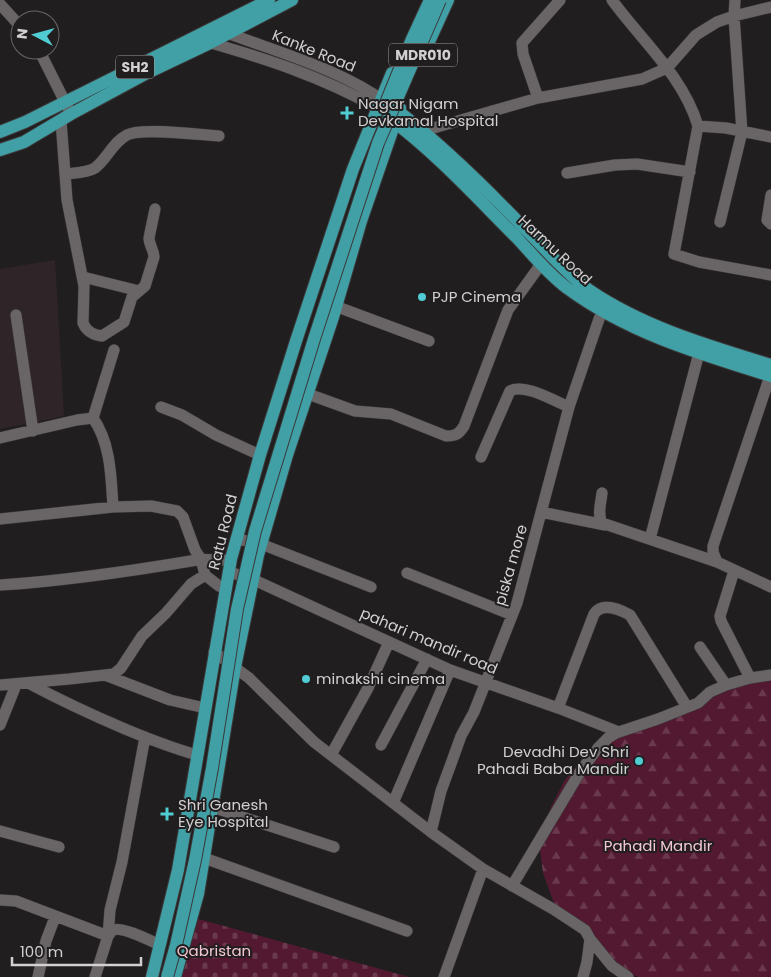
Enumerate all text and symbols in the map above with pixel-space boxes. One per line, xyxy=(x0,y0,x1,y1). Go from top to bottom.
north arrow xyxy=(10,10,60,60)
street label: Kanke Road xyxy=(269,24,359,77)
text: N xyxy=(12,27,33,40)
road number: MDR010 xyxy=(389,44,457,66)
road number: SH2 xyxy=(116,56,154,78)
place label: Nagar Nigam Devkamal Hospital xyxy=(358,93,498,131)
marker: Nagar Nigam Devkamal Hospital xyxy=(340,106,354,120)
street label: Harmu Road xyxy=(514,210,597,289)
place label: PJP Cinema xyxy=(432,286,521,307)
marker: PJP Cinema xyxy=(416,291,428,303)
street label: Ratu Road xyxy=(203,492,242,572)
street label: piska more xyxy=(489,522,532,608)
street label: pahari mandir road xyxy=(357,602,501,679)
place label: minakshi cinema xyxy=(316,668,445,689)
marker: minakshi cinema xyxy=(300,673,312,685)
place label: Devadhi Dev Shri Pahadi Baba Mandir xyxy=(477,741,629,779)
marker: Devadhi Dev Shri Pahadi Baba Mandir xyxy=(633,755,645,767)
place label: Shri Ganesh Eye Hospital xyxy=(178,794,268,832)
marker: Shri Ganesh Eye Hospital xyxy=(160,807,174,821)
park label: Pahadi Mandir xyxy=(604,835,713,856)
scale bar xyxy=(12,934,141,966)
park label: Qabristan xyxy=(177,940,251,961)
text: 100 m xyxy=(20,941,63,962)

